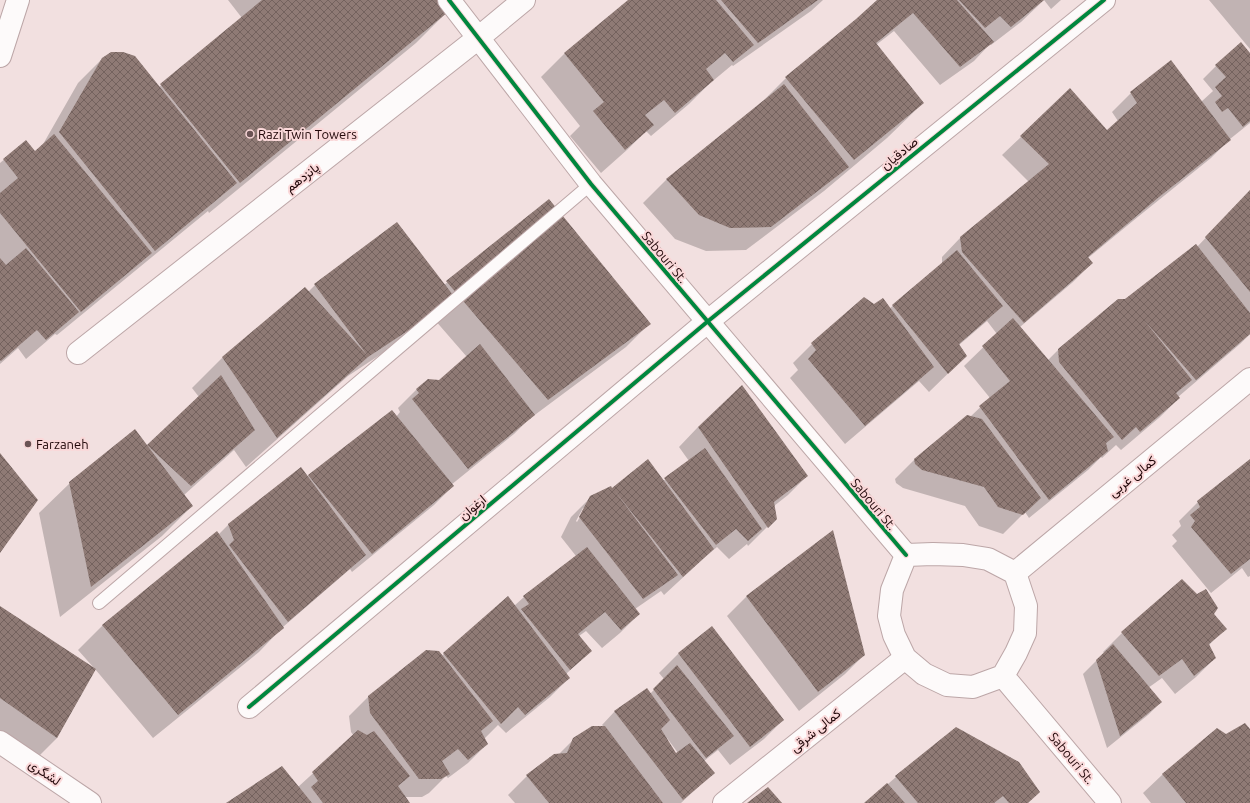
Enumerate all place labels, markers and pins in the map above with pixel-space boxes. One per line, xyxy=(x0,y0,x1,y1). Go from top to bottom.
place label: Razi Twin Towers xyxy=(258,127,357,141)
marker: Razi Twin Towers xyxy=(245,129,255,139)
place label: Farzaneh xyxy=(36,437,89,451)
marker: Farzaneh xyxy=(23,439,33,449)

